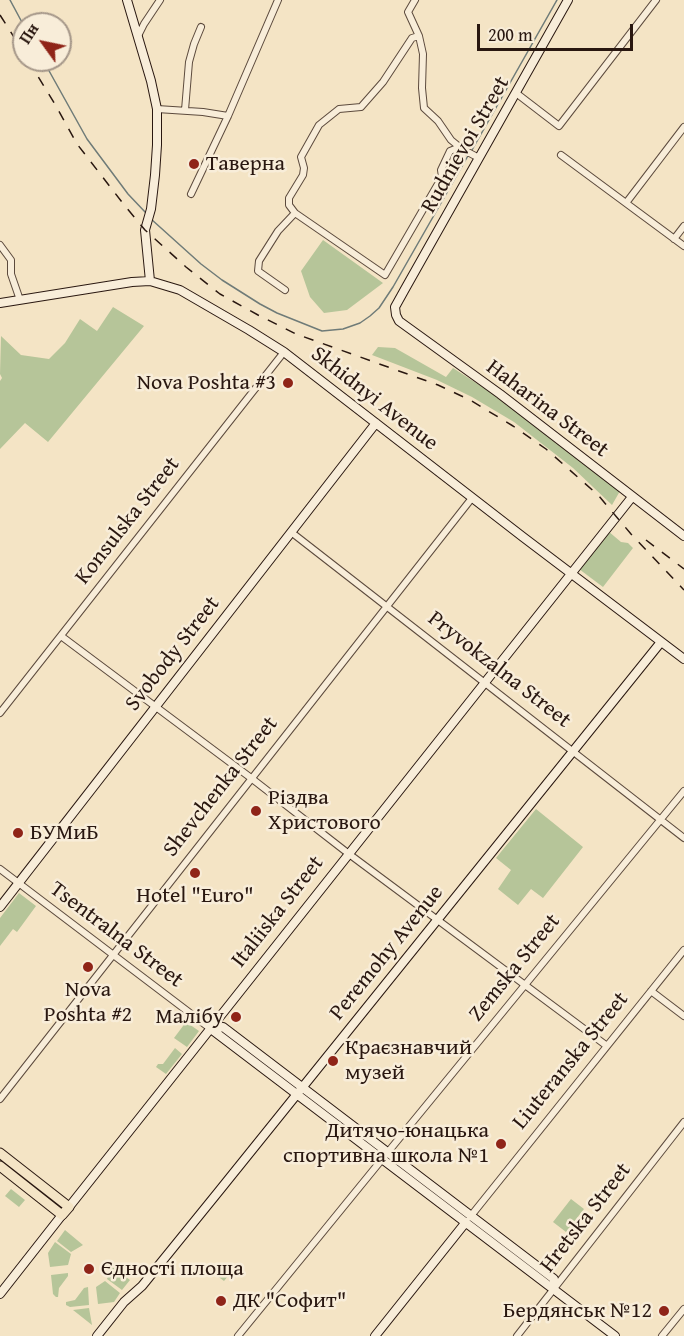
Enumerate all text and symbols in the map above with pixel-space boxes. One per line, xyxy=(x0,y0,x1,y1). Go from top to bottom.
north arrow xyxy=(12,12,72,72)
scale bar xyxy=(480,12,636,50)
text: Пн xyxy=(13,18,44,48)
text: 200 m xyxy=(488,21,533,48)
street label: Rudnievoi Street xyxy=(416,72,516,218)
place label: Таверна xyxy=(206,151,285,177)
marker: Таверна xyxy=(187,157,201,171)
street label: Skhidnyi Avenue xyxy=(305,341,443,457)
street label: Haharina Street xyxy=(481,354,613,464)
place label: Nova Poshta #3 xyxy=(137,370,276,396)
marker: Nova Poshta #3 xyxy=(281,376,295,390)
street label: Konsulska Street xyxy=(70,452,186,590)
street label: Svobody Street xyxy=(120,591,226,717)
street label: Pryvokzalna Street xyxy=(422,606,576,734)
street label: Shevchenka Street xyxy=(158,712,284,862)
place label: Різдва Христового xyxy=(268,785,381,836)
marker: Різдва Христового xyxy=(249,804,263,818)
place label: БУМиБ xyxy=(30,820,99,846)
marker: БУМиБ xyxy=(11,826,25,840)
street label: Italiiska Street xyxy=(226,851,330,973)
marker: Hotel "Euro" xyxy=(188,866,202,880)
street label: Tsentralna Street xyxy=(44,876,188,994)
street label: Peremohy Avenue xyxy=(324,880,450,1026)
place label: Hotel "Euro" xyxy=(136,883,254,909)
street label: Zemska Street xyxy=(464,909,566,1027)
marker: Nova Poshta #2 xyxy=(81,960,95,974)
place label: Nova Poshta #2 xyxy=(44,977,132,1028)
street label: Liuteranska Street xyxy=(507,987,635,1135)
place label: Малібу xyxy=(155,1004,224,1030)
marker: Малібу xyxy=(229,1010,243,1024)
place label: Краєзнавчий музей xyxy=(345,1035,472,1086)
marker: Краєзнавчий музей xyxy=(326,1054,340,1068)
place label: Дитячо-юнацька спортивна школа №1 xyxy=(283,1118,489,1170)
marker: Дитячо-юнацька спортивна школа №1 xyxy=(494,1137,508,1151)
street label: Hretska Street xyxy=(535,1158,637,1278)
place label: Єдності площа xyxy=(101,1256,244,1282)
marker: Єдності площа xyxy=(82,1262,96,1276)
place label: ДК "Софит" xyxy=(233,1288,346,1314)
marker: ДК "Софит" xyxy=(214,1294,228,1308)
place label: Бердянськ №12 xyxy=(503,1298,652,1324)
marker: Бердянськ №12 xyxy=(657,1304,671,1318)

